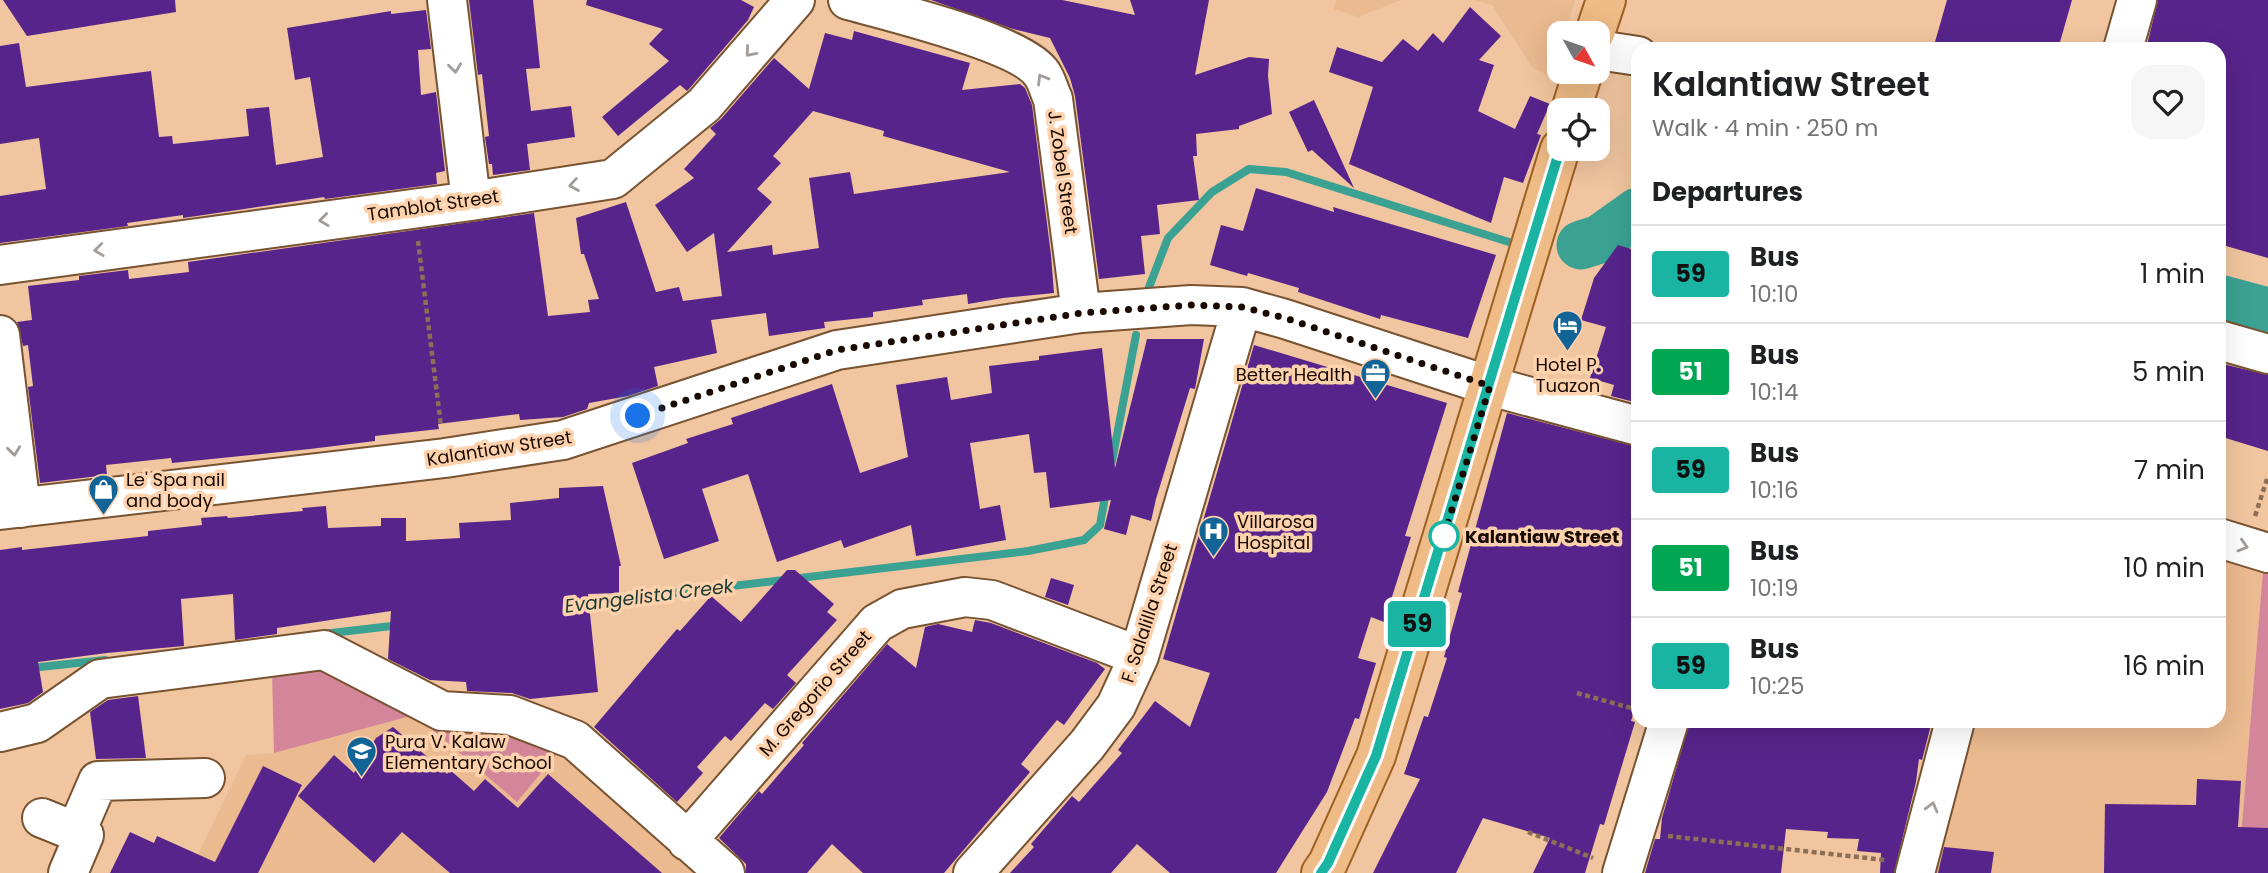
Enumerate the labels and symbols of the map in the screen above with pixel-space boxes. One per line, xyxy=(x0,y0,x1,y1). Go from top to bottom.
north arrow xyxy=(1547,21,1610,84)
one-way arrow xyxy=(746,43,758,56)
one-way arrow xyxy=(448,62,463,74)
one-way arrow xyxy=(1037,73,1050,86)
street label: J. Zobel Street xyxy=(1042,109,1084,235)
one-way arrow xyxy=(568,177,580,192)
street label: Tamblot Street xyxy=(366,183,500,227)
one-way arrow xyxy=(318,213,330,228)
one-way arrow xyxy=(93,242,105,257)
hotel icon: Hotel P. Tuazon xyxy=(1551,309,1585,353)
place label: Hotel P. Tuazon xyxy=(1535,352,1601,398)
office icon: Better Health xyxy=(1358,357,1392,401)
place label: Better Health xyxy=(1236,362,1352,387)
your location xyxy=(620,398,655,433)
street label: Kalantiaw Street xyxy=(425,424,573,472)
one-way arrow xyxy=(6,446,21,457)
place label: Le' Spa nail and body xyxy=(126,467,225,513)
shop icon: Le' Spa nail and body xyxy=(86,472,120,516)
place label: Villarosa Hospital xyxy=(1237,509,1314,555)
hospital icon: Villarosa Hospital xyxy=(1197,514,1231,558)
marker: Kalantiaw Street xyxy=(1429,521,1459,551)
place label: Kalantiaw Street xyxy=(1465,524,1619,549)
one-way arrow xyxy=(2237,538,2249,552)
street label: F. Salalilla Street xyxy=(1115,540,1183,686)
water label: Evangelista Creek xyxy=(563,572,736,620)
line badge: 59 xyxy=(1386,601,1448,647)
street label: M. Gregorio Street xyxy=(753,624,877,762)
place label: Pura V. Kalaw Elementary School xyxy=(385,729,552,775)
school or university icon: Pura V. Kalaw Elementary School xyxy=(345,734,379,778)
one-way arrow xyxy=(1924,801,1938,813)

